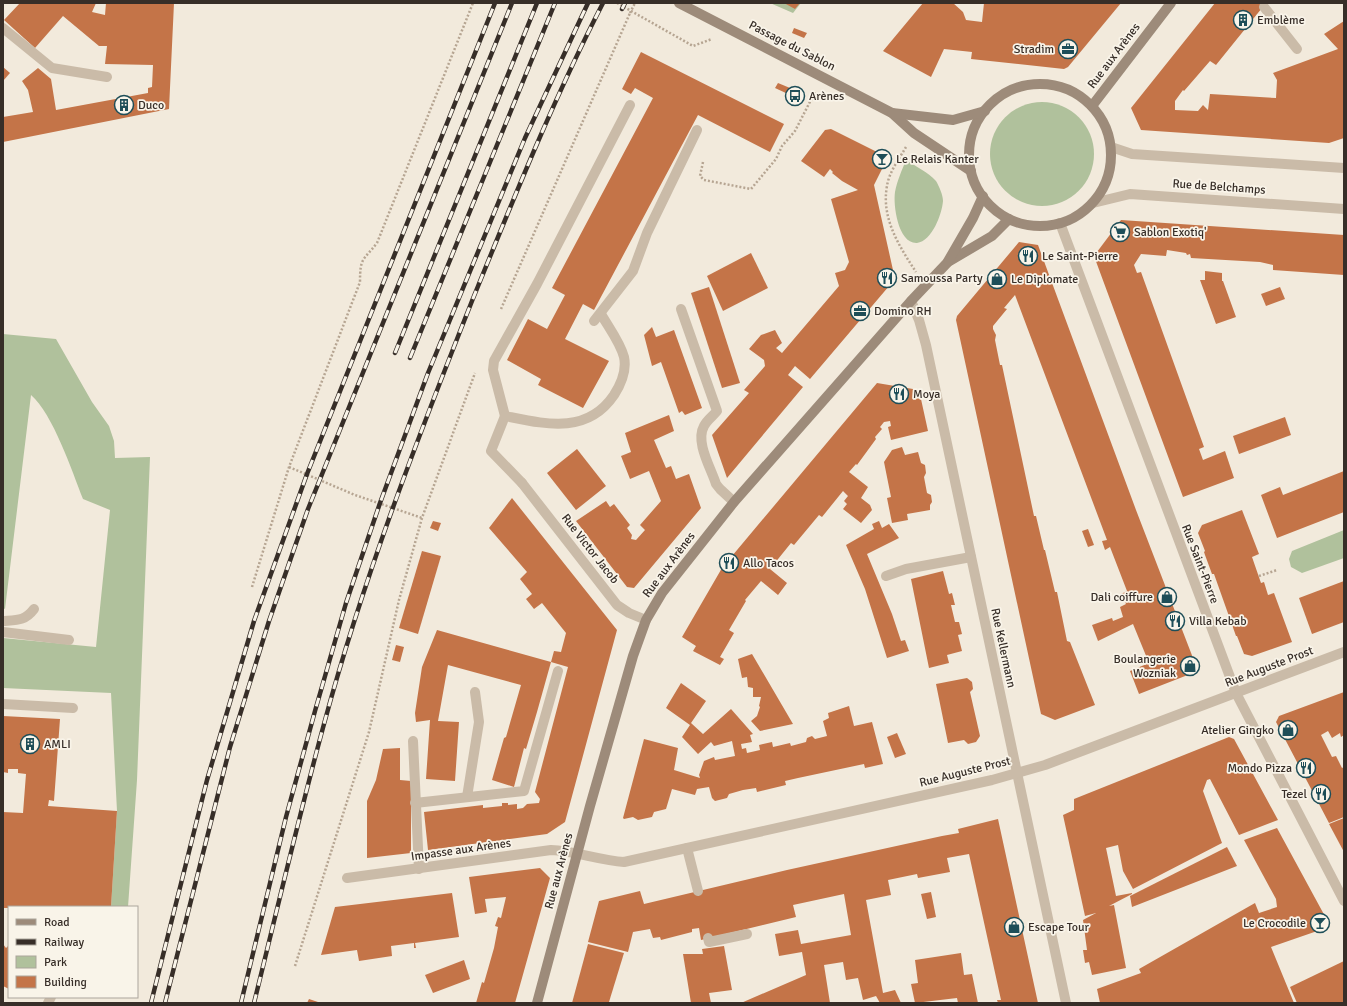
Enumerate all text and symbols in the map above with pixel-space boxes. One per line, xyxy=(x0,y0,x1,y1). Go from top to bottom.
building icon: Emblème xyxy=(1232,9,1254,31)
place label: Emblème xyxy=(1257,13,1305,28)
street label: Passage du Sablon xyxy=(746,18,838,74)
street label: Rue aux Arènes xyxy=(1084,20,1144,92)
office icon: Stradim xyxy=(1057,38,1079,60)
place label: Stradim xyxy=(1014,42,1054,57)
bus stop icon: Arènes xyxy=(784,85,806,107)
place label: Arènes xyxy=(809,89,844,104)
building icon: Duco xyxy=(113,94,135,116)
place label: Duco xyxy=(138,98,164,113)
bar icon: Le Relais Kanter xyxy=(871,148,893,170)
place label: Le Relais Kanter xyxy=(896,152,979,167)
street label: Rue de Belchamps xyxy=(1172,176,1266,198)
supermarket icon: Sablon Exotiq' xyxy=(1109,221,1131,243)
place label: Sablon Exotiq' xyxy=(1134,225,1207,240)
restaurant icon: Le Saint-Pierre xyxy=(1017,245,1039,267)
place label: Le Saint-Pierre xyxy=(1042,249,1118,264)
restaurant icon: Samoussa Party xyxy=(876,267,898,289)
shop icon: Le Diplomate xyxy=(986,268,1008,290)
place label: Samoussa Party xyxy=(901,271,983,286)
place label: Le Diplomate xyxy=(1011,272,1078,287)
office icon: Domino RH xyxy=(849,300,871,322)
place label: Domino RH xyxy=(874,304,932,319)
restaurant icon: Moya xyxy=(888,383,910,405)
place label: Moya xyxy=(913,387,940,402)
street label: Rue Victor Jacob xyxy=(558,511,622,587)
street label: Rue Saint-Pierre xyxy=(1178,522,1222,606)
street label: Rue aux Arènes xyxy=(639,529,699,601)
restaurant icon: Allo Tacos xyxy=(718,552,740,574)
place label: Allo Tacos xyxy=(743,556,794,571)
shop icon: Dali coiffure xyxy=(1156,586,1178,608)
place label: Dali coiffure xyxy=(1090,590,1153,605)
street label: Rue Kellermann xyxy=(987,607,1019,689)
restaurant icon: Villa Kebab xyxy=(1164,610,1186,632)
place label: Villa Kebab xyxy=(1189,614,1247,629)
street label: Rue Auguste Prost xyxy=(1223,643,1315,691)
place label: Boulangerie Wozniak xyxy=(1114,652,1176,681)
shop icon: Boulangerie Wozniak xyxy=(1179,655,1201,677)
shop icon: Atelier Gingko xyxy=(1277,719,1299,741)
place label: Atelier Gingko xyxy=(1201,723,1274,738)
building icon: AMLI xyxy=(19,733,41,755)
place label: AMLI xyxy=(44,737,71,752)
street label: Rue Auguste Prost xyxy=(918,753,1012,791)
restaurant icon: Mondo Pizza xyxy=(1295,757,1317,779)
place label: Mondo Pizza xyxy=(1227,761,1292,776)
restaurant icon: Tezel xyxy=(1310,783,1332,805)
place label: Tezel xyxy=(1281,787,1307,802)
street label: Rue aux Arènes xyxy=(542,831,576,911)
street label: Impasse aux Arènes xyxy=(410,836,512,864)
legend xyxy=(8,906,138,998)
bar icon: Le Crocodile xyxy=(1309,912,1331,934)
text: Road xyxy=(44,915,70,930)
shop icon: Escape Tour xyxy=(1003,916,1025,938)
place label: Le Crocodile xyxy=(1243,916,1306,931)
place label: Escape Tour xyxy=(1028,920,1089,935)
text: Railway xyxy=(44,935,84,950)
text: Park xyxy=(44,955,67,970)
text: Building xyxy=(44,975,87,990)

